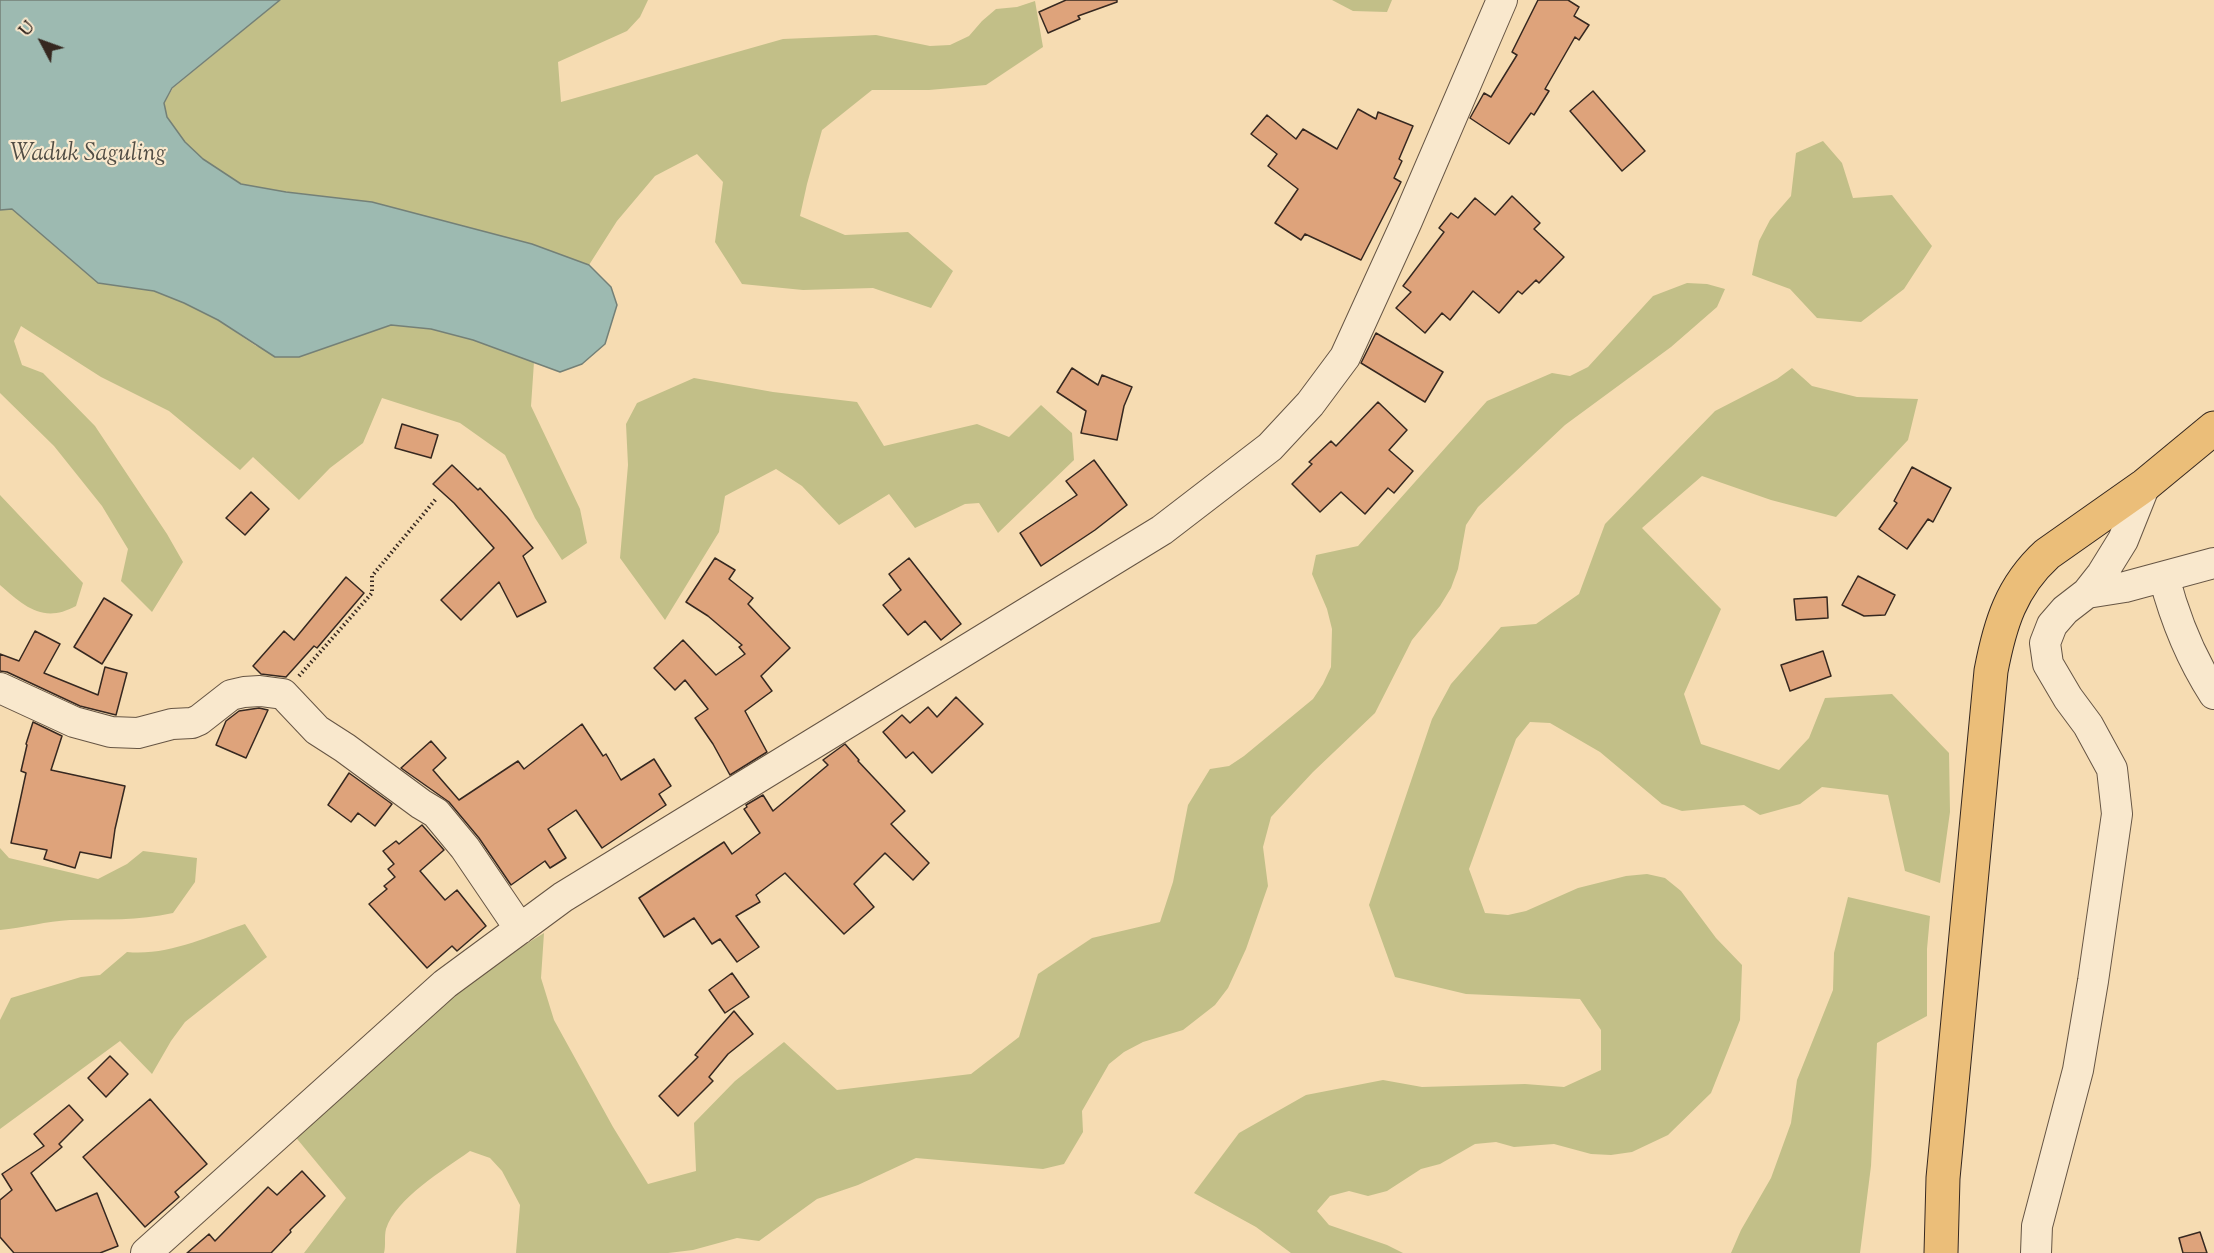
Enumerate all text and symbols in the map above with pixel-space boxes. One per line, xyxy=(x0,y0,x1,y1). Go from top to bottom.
north arrow xyxy=(12,12,72,72)
text: U xyxy=(15,17,41,42)
water label: Waduk Saguling xyxy=(10,142,166,170)

